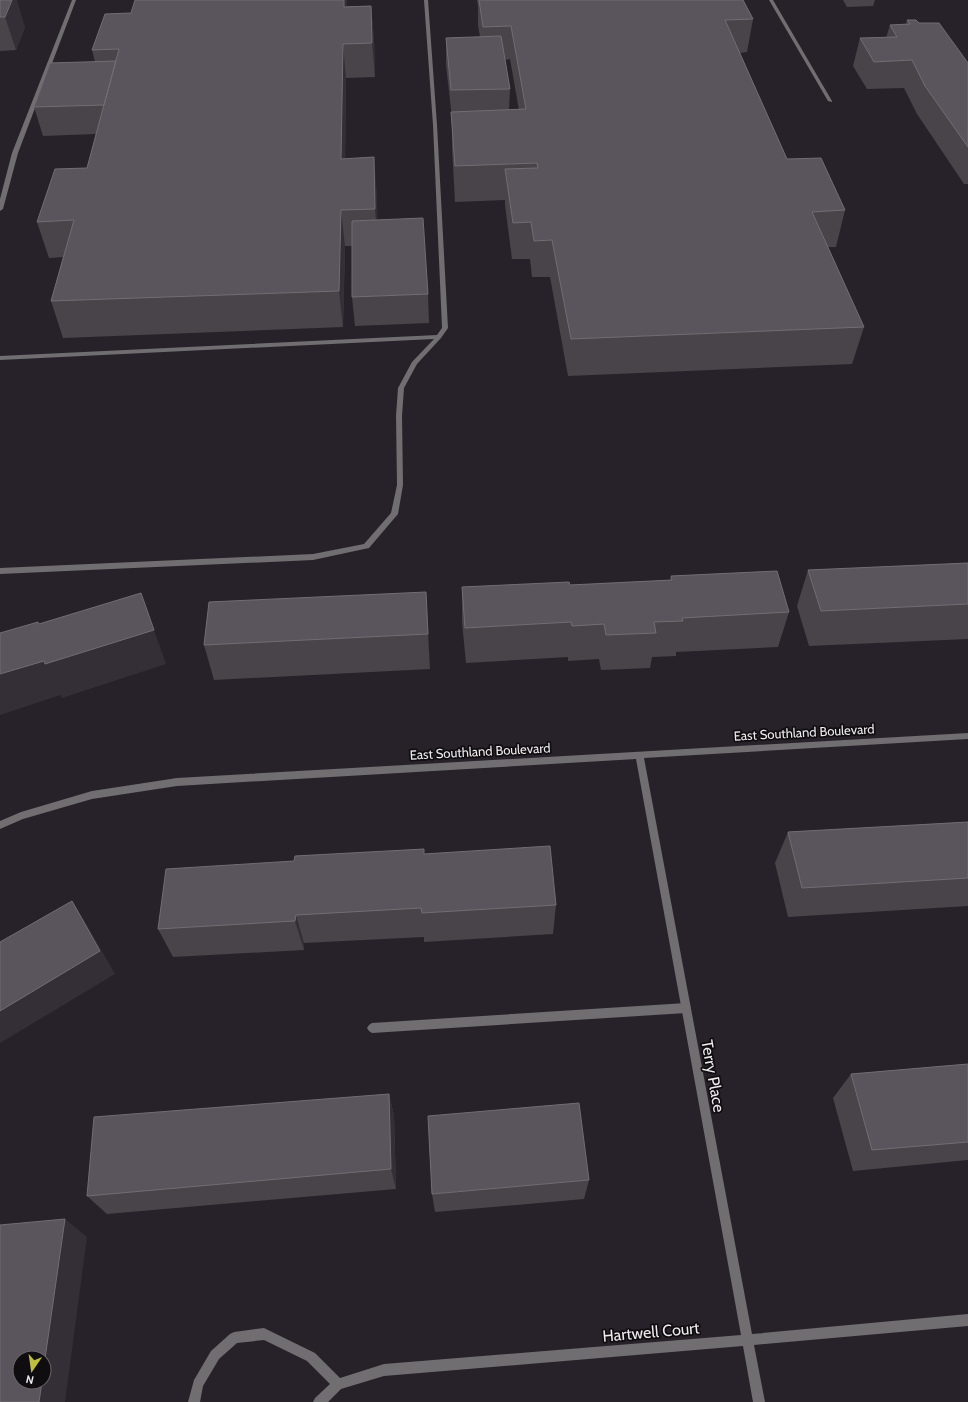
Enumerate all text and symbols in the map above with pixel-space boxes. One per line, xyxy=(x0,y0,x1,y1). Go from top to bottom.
street label: East Southland Boulevard xyxy=(733,720,875,744)
street label: East Southland Boulevard xyxy=(409,739,551,763)
street label: Terry Place xyxy=(697,1038,729,1114)
street label: Hartwell Court xyxy=(602,1318,701,1346)
north arrow xyxy=(12,1350,52,1390)
text: N xyxy=(24,1372,35,1387)

